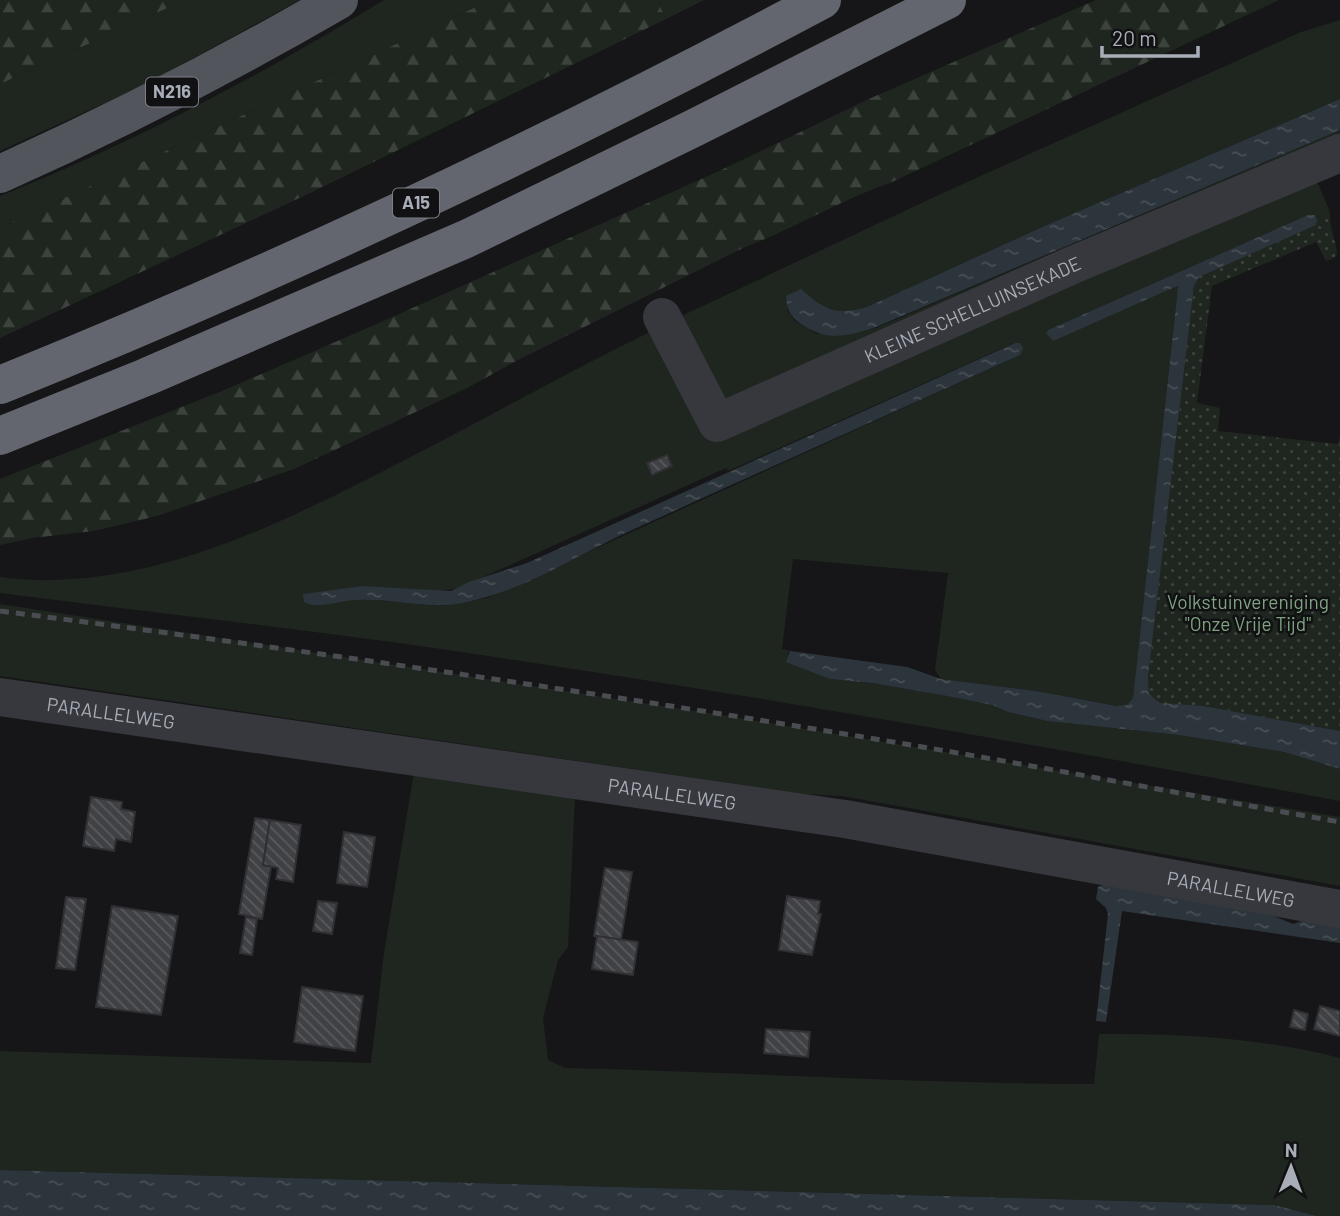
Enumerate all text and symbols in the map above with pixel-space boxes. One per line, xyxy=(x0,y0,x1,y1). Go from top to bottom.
scale bar xyxy=(1102,14,1198,58)
text: 20 m xyxy=(1112,25,1157,50)
road number: N216 xyxy=(146,78,198,106)
road number: A15 xyxy=(393,188,439,218)
street label: KLEINE SCHELLUINSEKADE xyxy=(860,251,1084,367)
park label: Volkstuinvereniging "Onze Vrije Tijd" xyxy=(1167,590,1329,635)
street label: PARALLELWEG xyxy=(45,692,176,733)
street label: PARALLELWEG xyxy=(607,773,738,814)
street label: PARALLELWEG xyxy=(1165,866,1297,912)
north arrow xyxy=(1256,1132,1326,1202)
text: N xyxy=(1285,1138,1298,1161)

